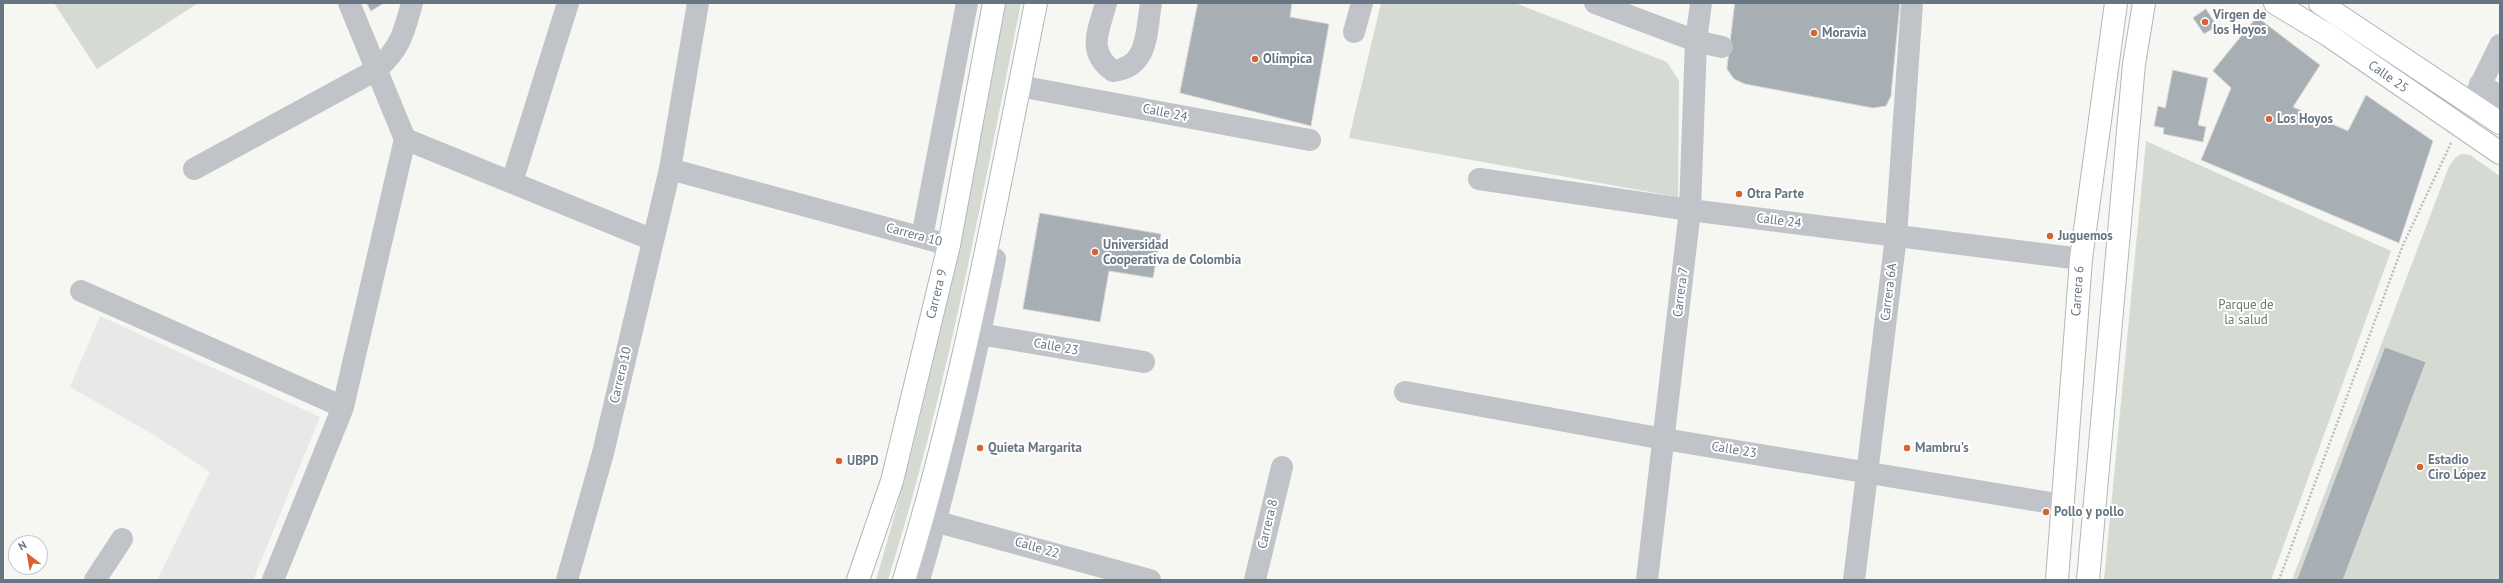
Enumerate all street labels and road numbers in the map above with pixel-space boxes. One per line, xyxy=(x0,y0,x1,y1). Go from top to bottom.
street label: Calle 25 xyxy=(2365,58,2411,96)
street label: Calle 24 xyxy=(1141,101,1189,125)
street label: Calle 24 xyxy=(1755,210,1803,232)
street label: Carrera 10 xyxy=(884,220,944,250)
street label: Carrera 6A xyxy=(1878,262,1900,322)
street label: Carrera 6 xyxy=(2068,265,2088,317)
street label: Carrera 7 xyxy=(1670,266,1692,318)
street label: Carrera 9 xyxy=(923,268,951,320)
street label: Calle 23 xyxy=(1032,335,1080,359)
street label: Carrera 10 xyxy=(607,345,635,405)
street label: Calle 23 xyxy=(1710,439,1758,461)
street label: Carrera 8 xyxy=(1255,498,1281,550)
street label: Calle 22 xyxy=(1013,534,1061,562)

